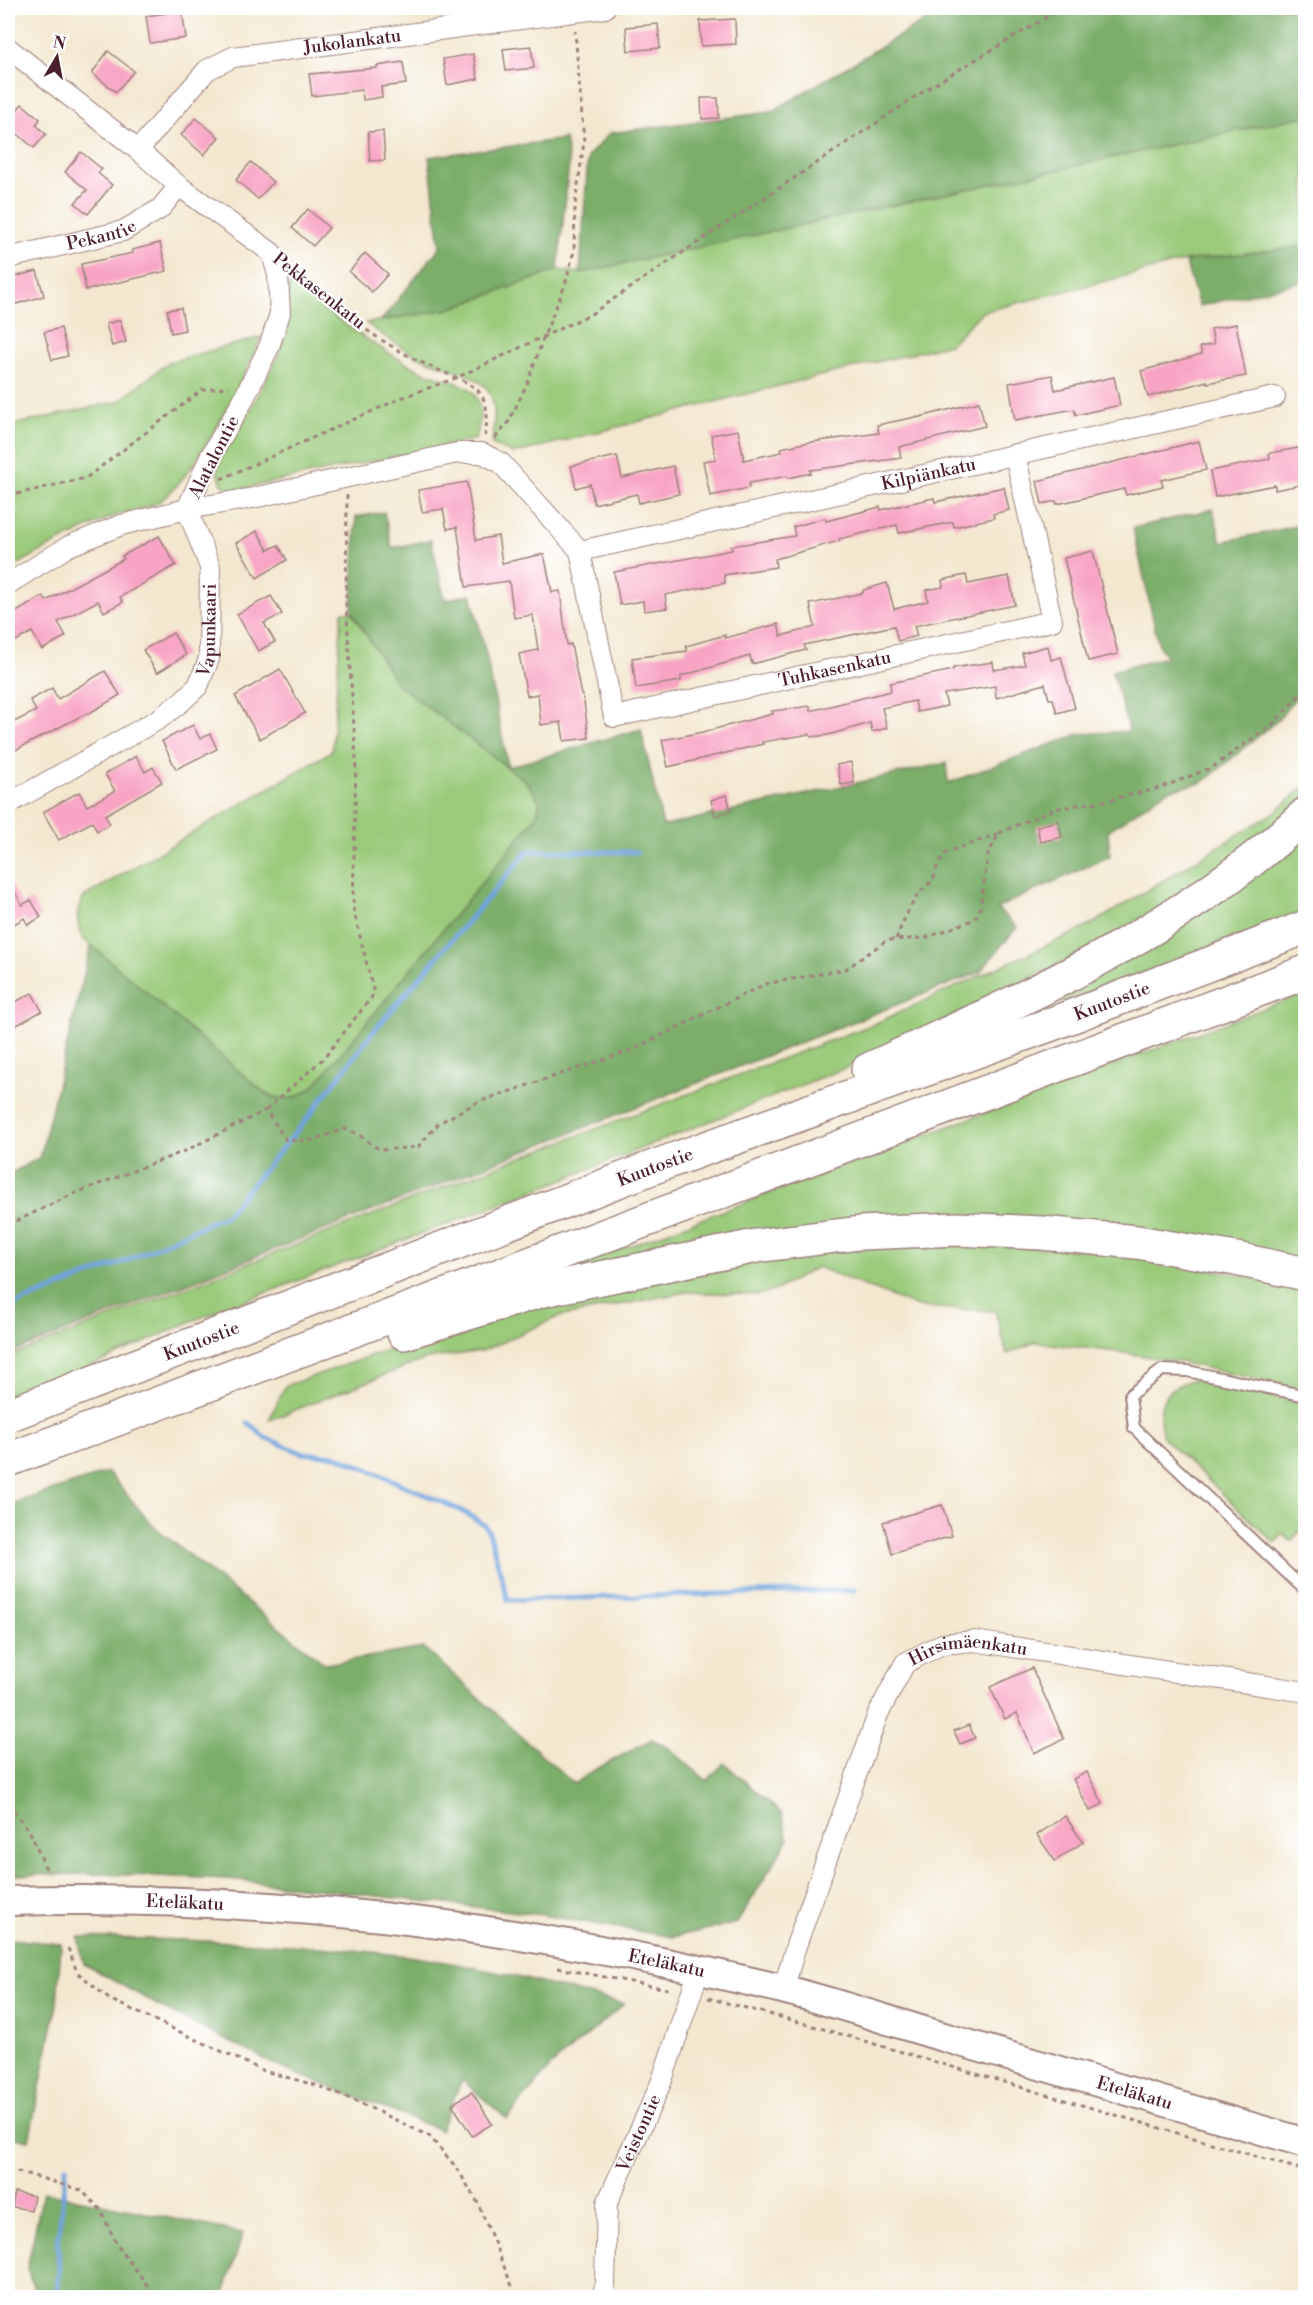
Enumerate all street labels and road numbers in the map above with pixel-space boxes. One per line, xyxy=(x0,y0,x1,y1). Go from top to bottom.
street label: Jukolankatu xyxy=(301,23,403,59)
street label: Pekantie xyxy=(64,214,141,255)
street label: Pekkasenkatu xyxy=(268,247,371,335)
street label: Alatalontie xyxy=(183,412,245,503)
street label: Kilpiänkatu xyxy=(879,452,979,495)
street label: Vapunkaari xyxy=(191,583,221,682)
street label: Tuhkasenkatu xyxy=(776,645,894,692)
street label: Kuutostie xyxy=(1071,976,1153,1026)
street label: Kuutostie xyxy=(614,1142,696,1192)
street label: Kuutostie xyxy=(160,1316,243,1366)
street label: Hirsimäenkatu xyxy=(904,1629,1030,1671)
street label: Eteläkatu xyxy=(146,1889,225,1916)
street label: Eteläkatu xyxy=(626,1944,708,1982)
street label: Eteläkatu xyxy=(1094,2071,1176,2115)
street label: Veistontie xyxy=(611,2090,666,2176)

